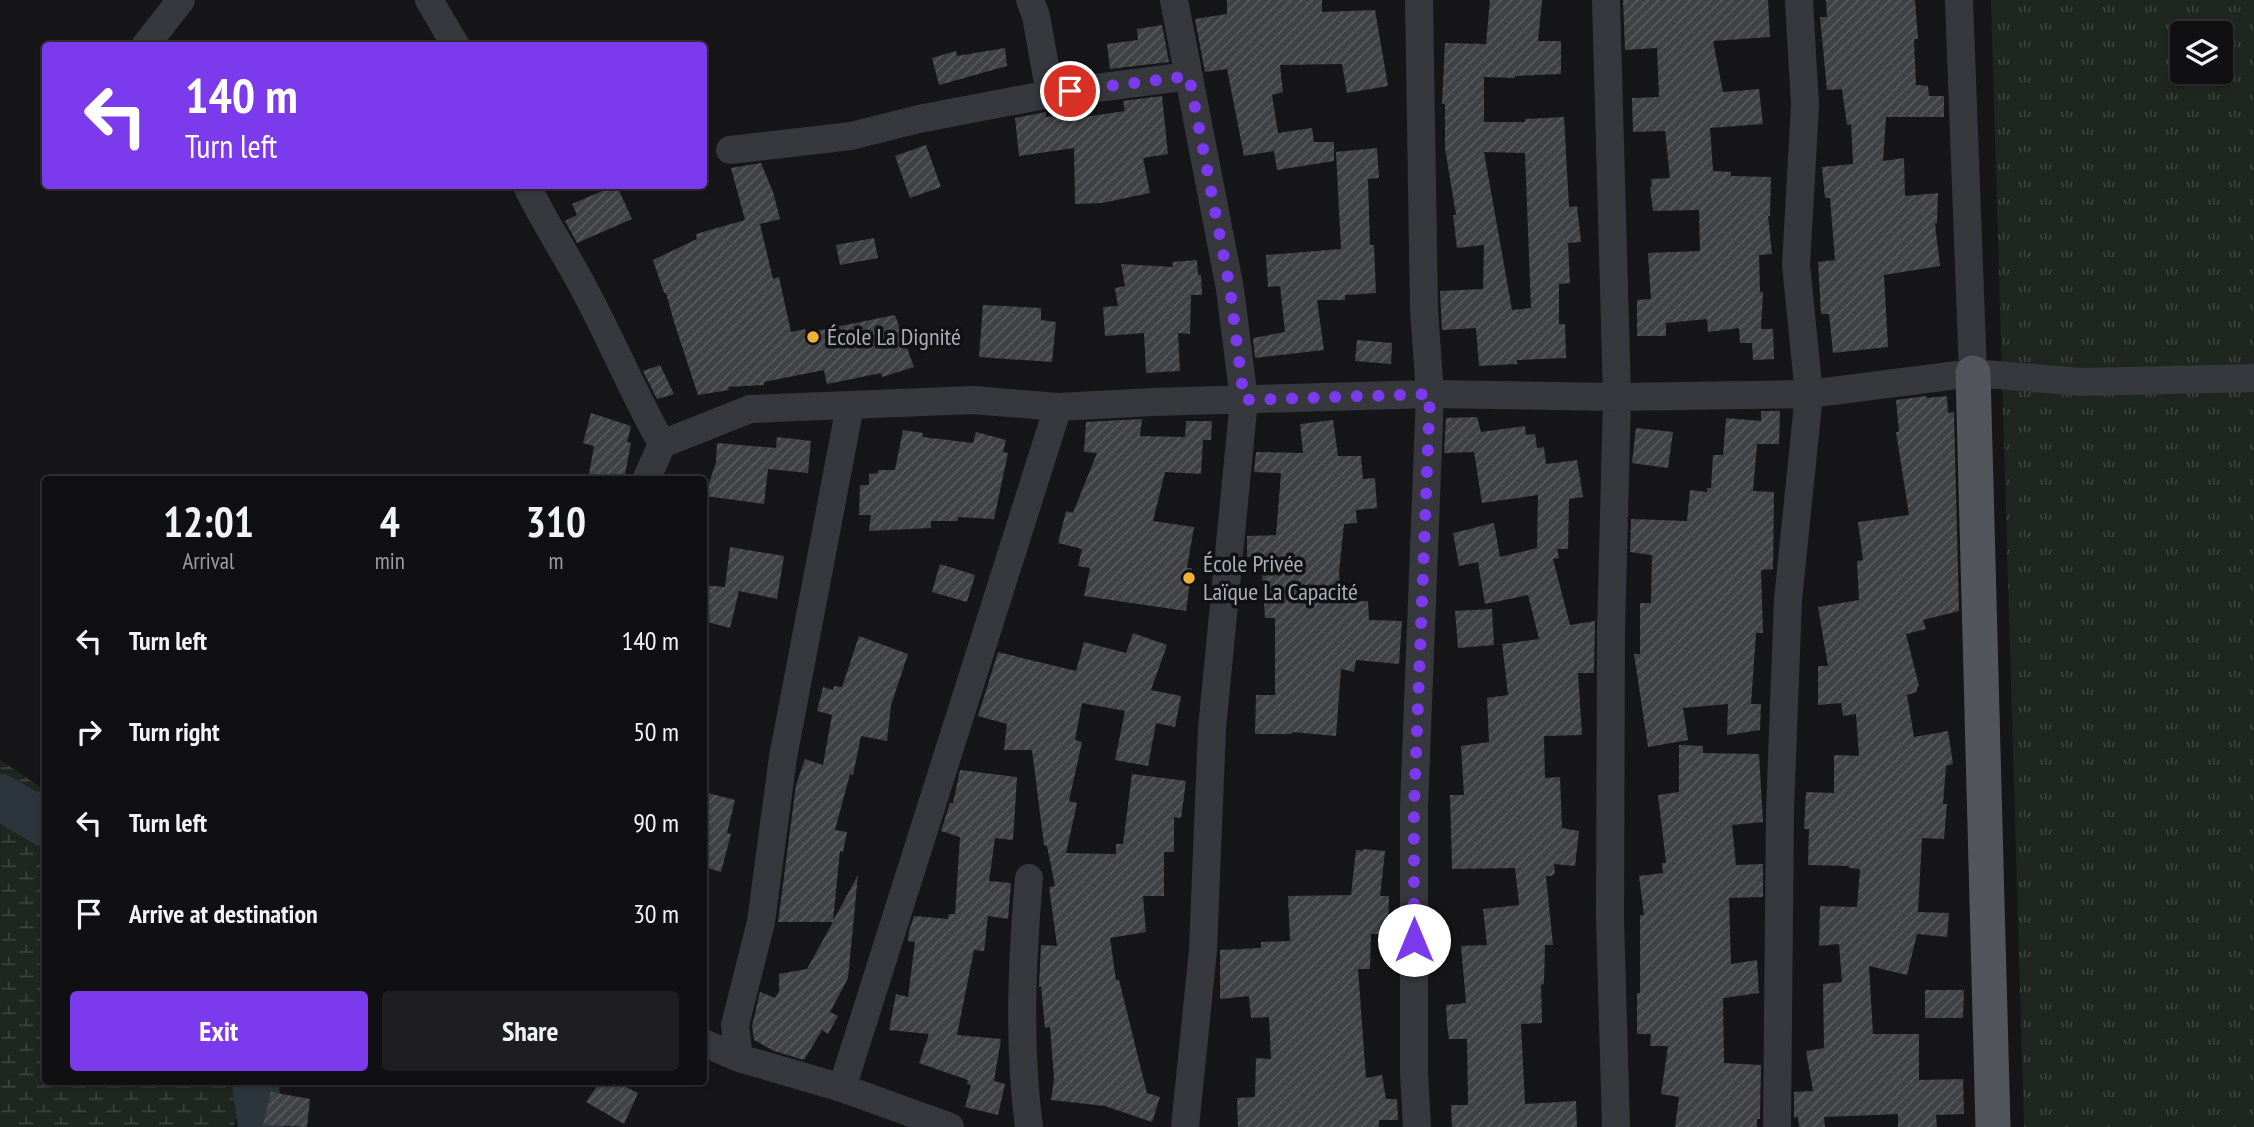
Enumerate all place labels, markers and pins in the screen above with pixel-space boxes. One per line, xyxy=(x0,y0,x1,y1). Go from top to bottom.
pin xyxy=(1040,61,1100,121)
place label: École La Dignité xyxy=(827,321,961,352)
marker: École La Dignité xyxy=(805,329,821,345)
place label: École Privée Laïque La Capacité xyxy=(1203,548,1358,607)
marker: École Privée Laïque La Capacité xyxy=(1181,570,1197,586)

